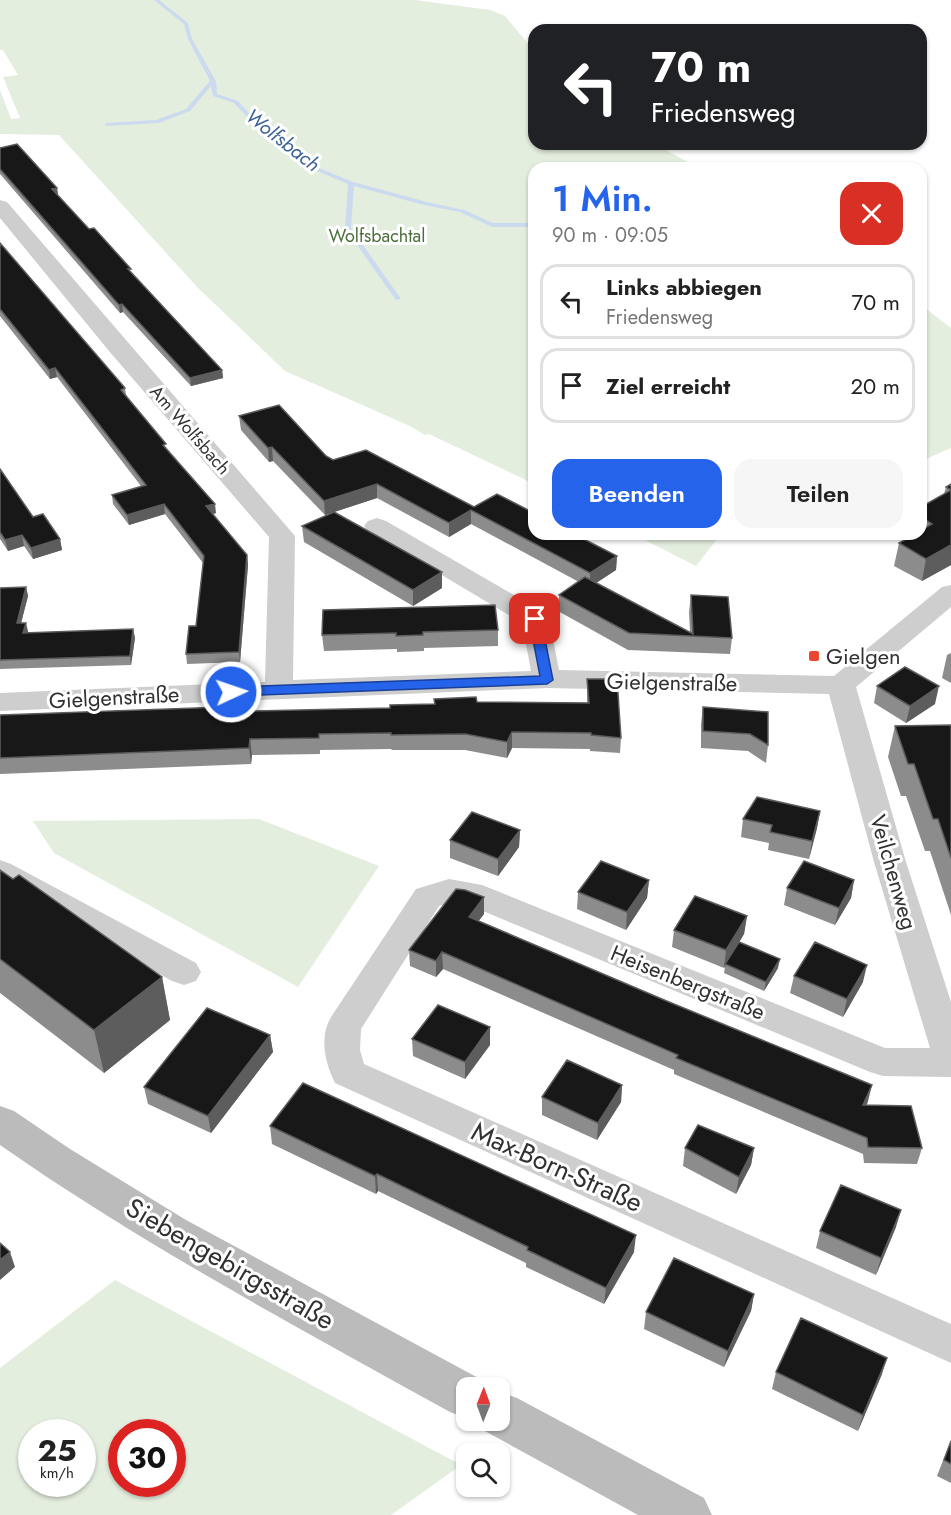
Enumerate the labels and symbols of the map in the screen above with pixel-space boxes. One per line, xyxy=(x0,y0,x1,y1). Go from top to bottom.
water label: Wolfsbach xyxy=(239,102,326,179)
park label: Wolfsbachtal xyxy=(329,223,425,249)
street label: Am Wolfsbach xyxy=(144,380,236,480)
pin xyxy=(509,593,560,644)
place label: Gielgen xyxy=(826,640,901,672)
marker: Gielgen xyxy=(807,649,821,663)
position arrow xyxy=(199,660,263,724)
street label: Gielgenstraße xyxy=(606,665,738,699)
street label: Gielgenstraße xyxy=(48,678,180,716)
street label: Veilchenweg xyxy=(862,811,926,933)
street label: Heisenbergstraße xyxy=(606,936,770,1028)
street label: Max-Born-Straße xyxy=(465,1111,649,1222)
street label: Siebengebirgsstraße xyxy=(119,1188,342,1339)
north arrow xyxy=(456,1377,510,1431)
speed limit sign: 30 xyxy=(108,1419,186,1497)

